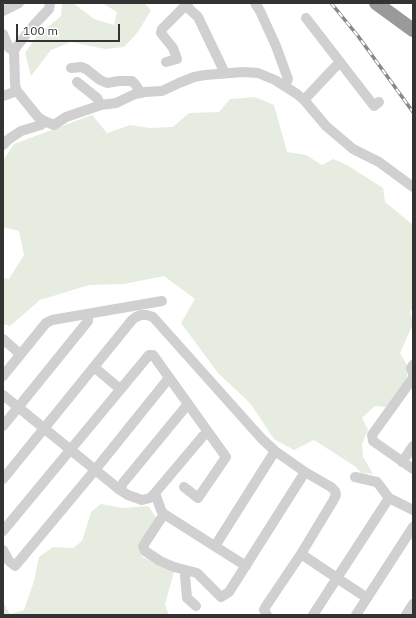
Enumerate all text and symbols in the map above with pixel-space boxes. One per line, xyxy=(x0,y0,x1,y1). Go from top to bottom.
scale bar xyxy=(18,16,122,42)
text: 100 m xyxy=(23,23,58,38)

